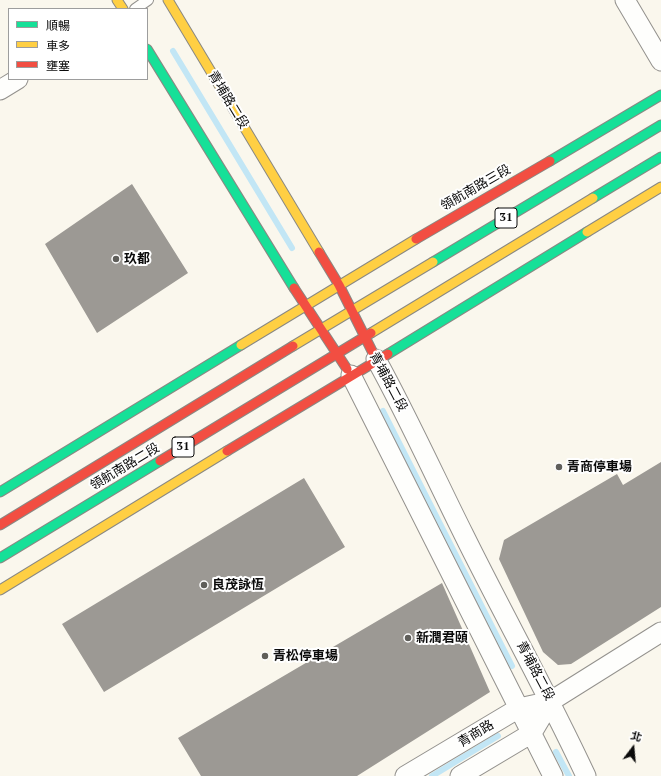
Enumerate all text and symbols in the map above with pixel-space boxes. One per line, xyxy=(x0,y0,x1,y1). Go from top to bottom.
legend xyxy=(8,8,148,80)
text: 順暢 xyxy=(46,18,70,33)
text: 車多 xyxy=(46,38,70,53)
text: 壅塞 xyxy=(46,58,70,73)
street label: 青埔路二段 xyxy=(205,68,251,132)
street label: 領航南路三段 xyxy=(438,162,514,214)
road number: 31 xyxy=(495,208,517,228)
place label: 玖都 xyxy=(124,251,150,267)
marker: 玖都 xyxy=(111,254,121,264)
street label: 青埔路二段 xyxy=(366,350,410,414)
road number: 31 xyxy=(172,437,194,457)
street label: 領航南路二段 xyxy=(88,440,162,494)
place label: 青商停車場 xyxy=(567,459,632,475)
marker: 青商停車場 xyxy=(554,462,564,472)
place label: 良茂詠恆 xyxy=(212,577,264,593)
marker: 良茂詠恆 xyxy=(199,580,209,590)
place label: 新潤君頤 xyxy=(416,630,468,646)
marker: 新潤君頤 xyxy=(403,633,413,643)
street label: 青埔路二段 xyxy=(513,639,557,703)
place label: 青松停車場 xyxy=(273,648,338,664)
marker: 青松停車場 xyxy=(260,651,270,661)
street label: 青商路 xyxy=(455,717,497,751)
north arrow xyxy=(613,728,653,768)
text: 北 xyxy=(629,728,644,745)

